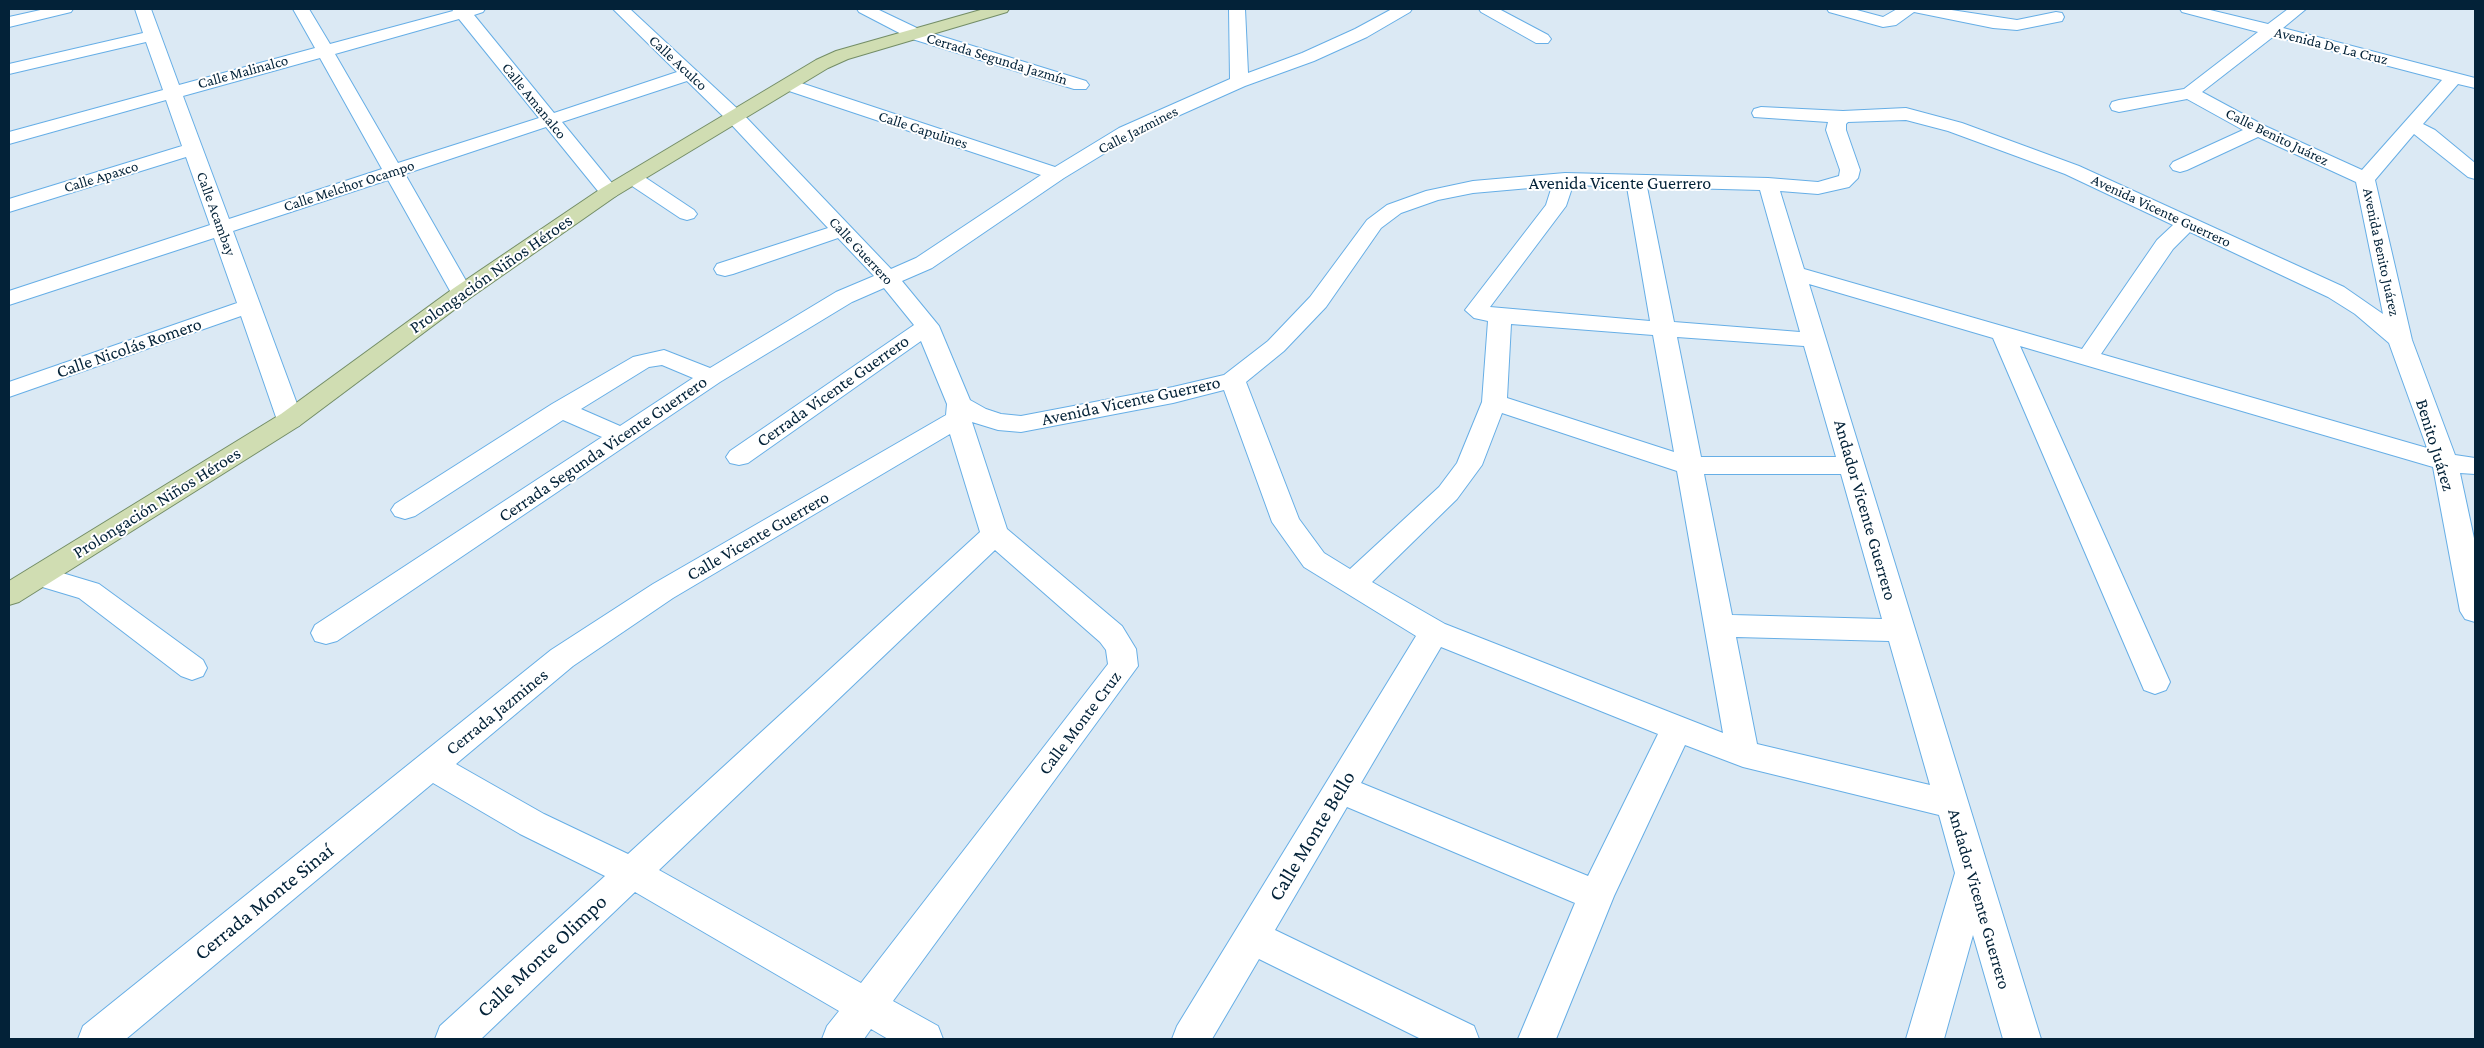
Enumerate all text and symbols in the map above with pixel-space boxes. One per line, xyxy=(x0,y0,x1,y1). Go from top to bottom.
street label: Avenida De La Cruz xyxy=(2272,23,2390,69)
street label: Cerrada Segunda Jazmín xyxy=(924,29,1070,89)
street label: Calle Aculco xyxy=(645,31,711,95)
street label: Calle Malinalco xyxy=(196,51,290,93)
street label: Calle Amanalco xyxy=(498,59,570,143)
street label: Calle Jazmines xyxy=(1095,102,1181,158)
street label: Calle Benito Juárez xyxy=(2223,104,2331,170)
street label: Calle Capulines xyxy=(876,107,970,153)
street label: Calle Melchor Ocampo xyxy=(281,156,417,216)
street label: Calle Apaxco xyxy=(62,157,140,197)
street label: Calle Acambay xyxy=(192,169,240,259)
street label: Avenida Vicente Guerrero xyxy=(2088,171,2234,251)
street label: Avenida Vicente Guerrero xyxy=(1529,172,1711,194)
street label: Avenida Benito Juárez xyxy=(2359,186,2403,318)
street label: Prolongación Niños Héroes xyxy=(405,210,577,338)
street label: Calle Guerrero xyxy=(825,213,897,289)
street label: Calle Nicolás Romero xyxy=(54,313,204,383)
street label: Cerrada Vicente Guerrero xyxy=(753,330,913,452)
street label: Cerrada Segunda Vicente Guerrero xyxy=(495,371,711,527)
street label: Avenida Vicente Guerrero xyxy=(1040,371,1222,431)
street label: Benito Juárez xyxy=(2411,396,2459,494)
street label: Andador Vicente Guerrero xyxy=(1829,417,1901,603)
street label: Prolongación Niños Héroes xyxy=(69,443,245,563)
street label: Calle Vicente Guerrero xyxy=(683,487,833,585)
street label: Cerrada Jazmines xyxy=(441,664,553,760)
street label: Calle Monte Cruz xyxy=(1034,667,1126,779)
street label: Calle Monte Bello xyxy=(1263,766,1361,906)
street label: Andador Vicente Guerrero xyxy=(1943,806,2015,992)
street label: Cerrada Monte Sinaí xyxy=(189,838,339,966)
street label: Calle Monte Olimpo xyxy=(472,889,612,1023)

